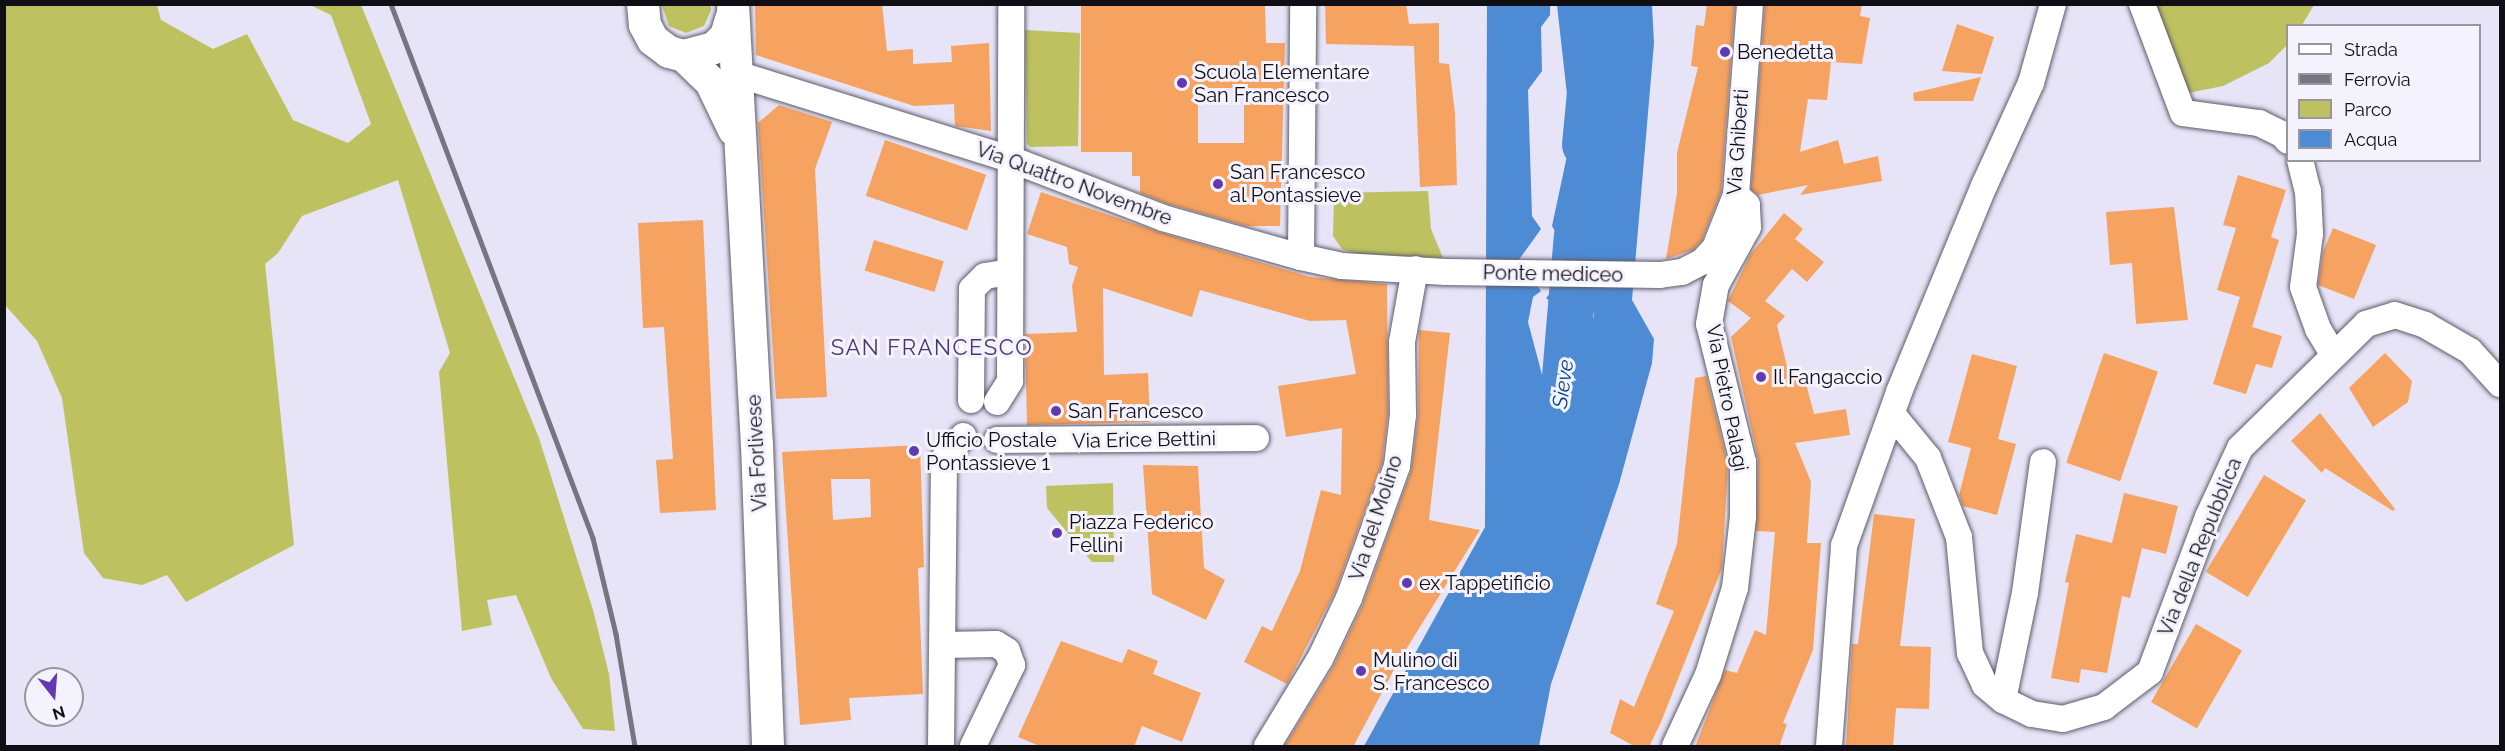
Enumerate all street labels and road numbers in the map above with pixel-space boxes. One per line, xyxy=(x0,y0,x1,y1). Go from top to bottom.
street label: Via Ghiberti xyxy=(1722,88,1754,196)
street label: Via Quattro Novembre xyxy=(973,137,1175,231)
street label: Ponte mediceo xyxy=(1483,261,1623,287)
street label: Via Pietro Palagi xyxy=(1701,323,1753,473)
street label: Via Forlivese xyxy=(742,394,772,512)
street label: Via Erice Bettini xyxy=(1072,427,1216,453)
street label: Via del Molino xyxy=(1344,452,1408,584)
street label: Via della Repubblica xyxy=(2153,454,2247,640)

